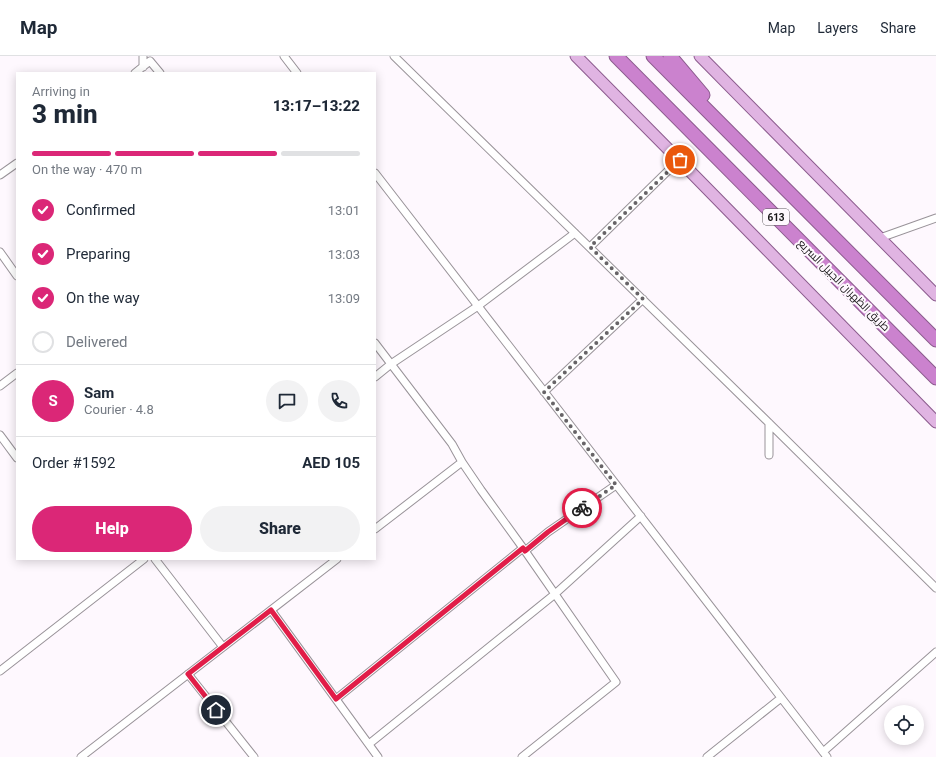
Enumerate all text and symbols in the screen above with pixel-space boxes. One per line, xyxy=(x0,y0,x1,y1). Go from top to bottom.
text: Map xyxy=(20,16,58,39)
text: Map xyxy=(768,20,795,36)
text: Layers xyxy=(817,20,858,36)
text: Share xyxy=(880,20,916,36)
text: Arriving in xyxy=(32,84,90,99)
text: 13:17–13:22 xyxy=(273,97,360,115)
text: 3 min xyxy=(32,99,98,129)
pin xyxy=(663,143,697,177)
icon: bag xyxy=(669,149,691,171)
text: On the way · 470 m xyxy=(32,162,142,177)
icon: check xyxy=(32,199,54,221)
text: Confirmed xyxy=(66,201,136,219)
text: 13:01 xyxy=(328,203,360,218)
road number: 613 xyxy=(763,209,789,225)
street label: طريق الظهران الجبيل السريع xyxy=(794,237,892,335)
icon: check xyxy=(32,243,54,265)
text: Preparing xyxy=(66,245,130,263)
text: 13:03 xyxy=(328,247,360,262)
icon: check xyxy=(32,287,54,309)
text: On the way xyxy=(66,289,140,307)
text: 13:09 xyxy=(328,291,360,306)
text: Delivered xyxy=(66,333,128,351)
button: chat xyxy=(266,380,308,422)
button: phone xyxy=(318,380,360,422)
text: Sam xyxy=(84,384,114,402)
text: S xyxy=(48,392,58,410)
text: Courier · 4.8 xyxy=(84,402,154,417)
text: Order #1592 xyxy=(32,454,115,472)
text: AED 105 xyxy=(302,454,360,472)
courier xyxy=(562,488,602,528)
icon: bike xyxy=(571,497,593,519)
button: Help xyxy=(32,506,192,552)
button: Share xyxy=(200,506,360,552)
pin xyxy=(199,693,233,727)
icon: home xyxy=(205,699,227,721)
map controls xyxy=(884,705,924,745)
button: locate xyxy=(884,705,924,745)

